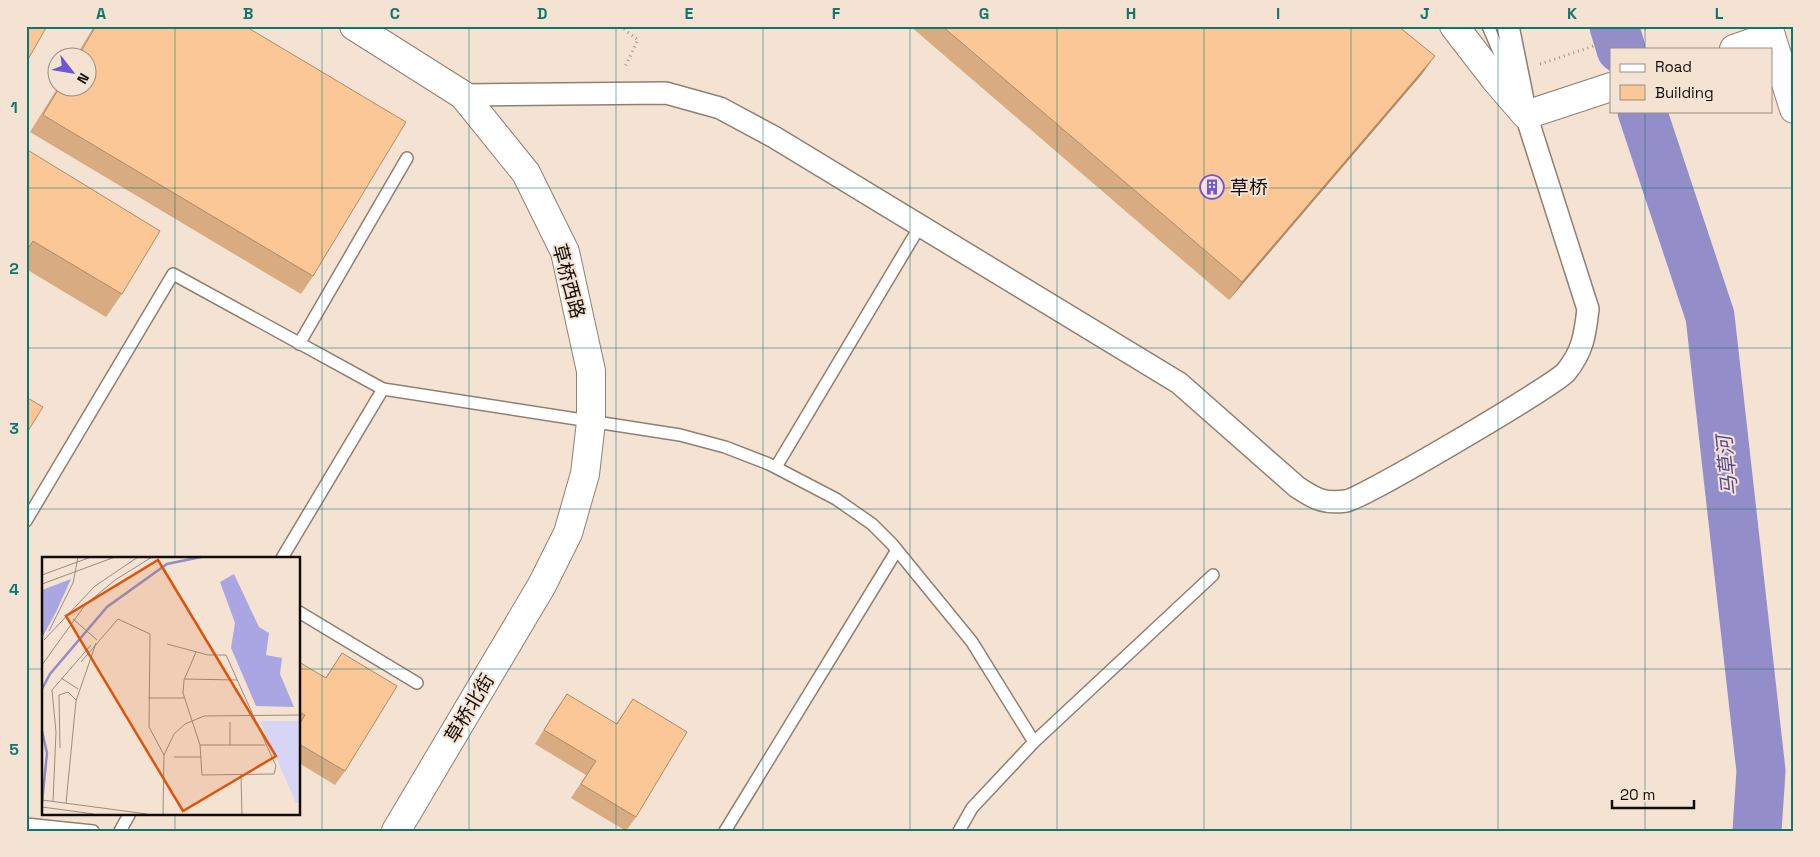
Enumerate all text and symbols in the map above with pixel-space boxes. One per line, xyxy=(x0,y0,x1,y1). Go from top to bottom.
text: A xyxy=(96,3,106,24)
text: B xyxy=(243,3,253,24)
text: C xyxy=(390,3,400,24)
text: D xyxy=(537,3,547,24)
text: E xyxy=(685,3,694,24)
text: F xyxy=(832,3,841,24)
text: G xyxy=(979,3,989,24)
text: H xyxy=(1126,3,1136,24)
text: I xyxy=(1276,3,1280,24)
text: J xyxy=(1420,3,1430,24)
text: K xyxy=(1567,3,1577,24)
text: L xyxy=(1715,3,1724,24)
north arrow xyxy=(48,48,98,98)
legend xyxy=(1610,48,1772,112)
text: Road xyxy=(1655,57,1692,76)
text: N xyxy=(73,70,93,87)
text: Building xyxy=(1655,83,1714,102)
text: 1 xyxy=(10,97,18,118)
building icon: 草桥 xyxy=(1199,174,1225,200)
place label: 草桥 xyxy=(1230,175,1268,200)
street label: 草桥西路 xyxy=(547,241,590,321)
text: 2 xyxy=(9,258,19,279)
text: 3 xyxy=(9,418,19,439)
water label: 马草河 xyxy=(1711,431,1743,497)
inset map xyxy=(42,557,300,814)
text: 4 xyxy=(9,579,19,600)
street label: 草桥北街 xyxy=(439,669,500,747)
text: 5 xyxy=(9,739,19,760)
scale bar xyxy=(1612,777,1695,809)
text: 20 m xyxy=(1620,785,1655,804)

